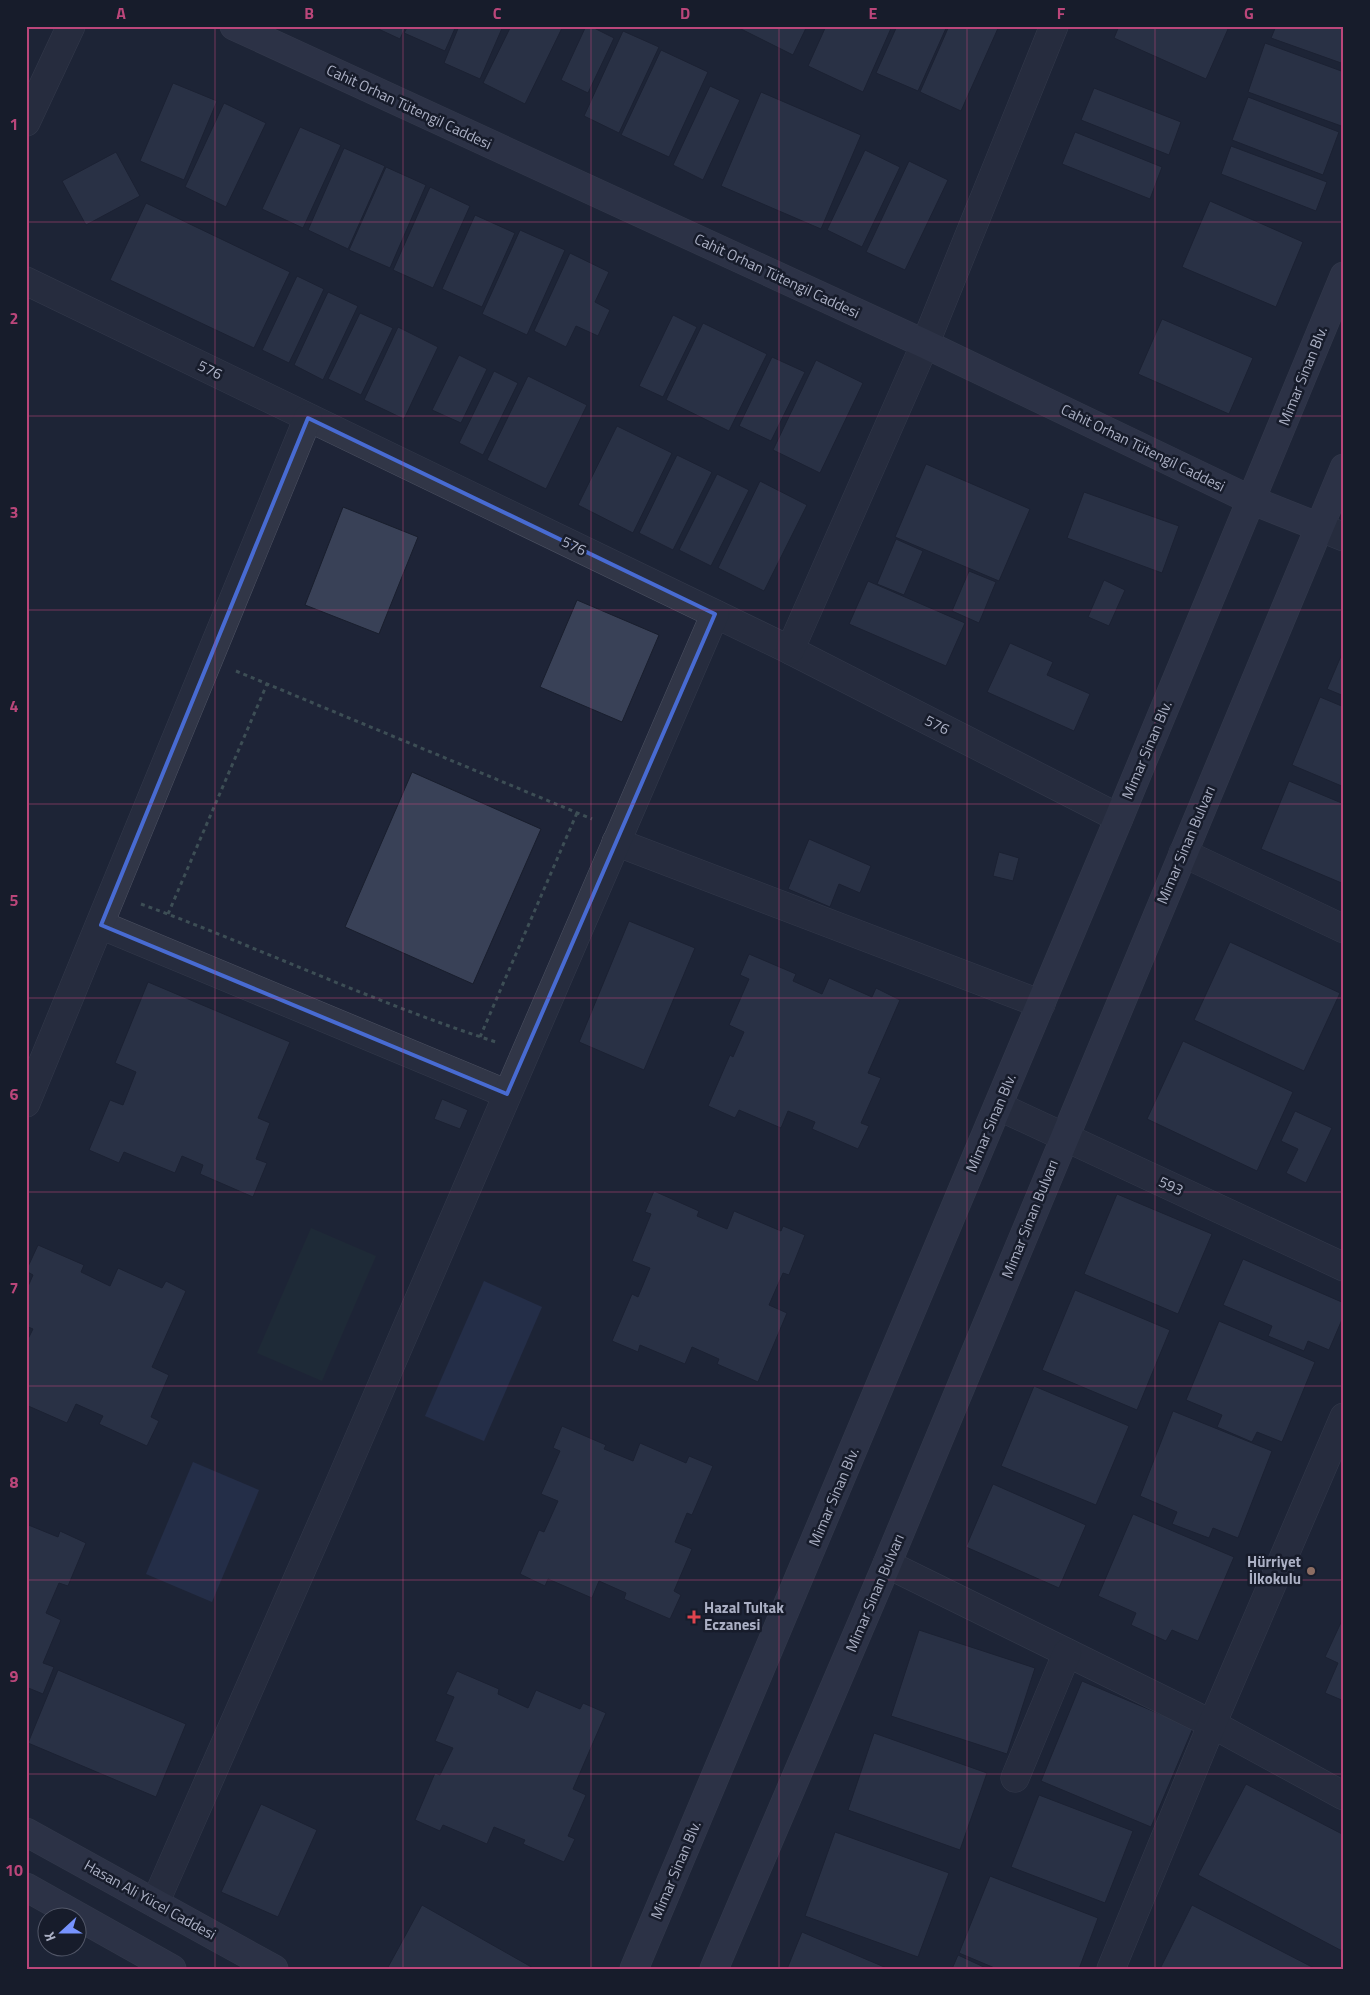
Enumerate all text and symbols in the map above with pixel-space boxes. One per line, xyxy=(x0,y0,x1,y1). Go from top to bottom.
text: A xyxy=(116,1,126,25)
text: B xyxy=(304,1,314,25)
text: C xyxy=(493,1,502,25)
text: D xyxy=(680,1,690,25)
text: E xyxy=(869,1,878,25)
text: F xyxy=(1057,1,1066,25)
text: G xyxy=(1244,1,1254,25)
street label: Cahit Orhan Tütengil Caddesi xyxy=(323,58,496,155)
text: 1 xyxy=(10,112,18,136)
street label: Cahit Orhan Tütengil Caddesi xyxy=(691,227,864,324)
text: 2 xyxy=(10,306,18,330)
street label: Mimar Sinan Blv. xyxy=(1272,323,1333,429)
street label: 576 xyxy=(194,354,227,385)
street label: Cahit Orhan Tütengil Caddesi xyxy=(1057,398,1229,497)
text: 3 xyxy=(10,500,18,524)
street label: 576 xyxy=(558,530,591,561)
text: 4 xyxy=(10,694,19,718)
street label: Mimar Sinan Blv. xyxy=(1115,697,1178,803)
street label: 576 xyxy=(921,709,954,741)
street label: Mimar Sinan Bulvarı xyxy=(1150,782,1221,908)
text: 5 xyxy=(10,888,19,912)
street label: Mimar Sinan Blv. xyxy=(959,1070,1022,1176)
text: 6 xyxy=(10,1082,19,1106)
street label: Mimar Sinan Bulvarı xyxy=(995,1156,1064,1282)
street label: 593 xyxy=(1155,1170,1187,1201)
text: 7 xyxy=(10,1276,18,1300)
street label: Mimar Sinan Blv. xyxy=(802,1444,865,1550)
text: 8 xyxy=(10,1470,19,1494)
street label: Mimar Sinan Bulvarı xyxy=(839,1530,910,1656)
place label: Hürriyet İlkokulu xyxy=(1247,1550,1302,1590)
marker: Hürriyet İlkokulu xyxy=(1305,1565,1317,1577)
place label: Hazal Tultak Eczanesi xyxy=(704,1596,784,1636)
marker: Hazal Tultak Eczanesi xyxy=(688,1611,700,1623)
text: 9 xyxy=(10,1664,19,1688)
street label: Mimar Sinan Blv. xyxy=(644,1817,707,1923)
street label: Hasan Ali Yücel Caddesi xyxy=(80,1854,220,1945)
text: 10 xyxy=(5,1858,23,1882)
north arrow xyxy=(38,1908,88,1958)
text: K xyxy=(38,1929,61,1944)

